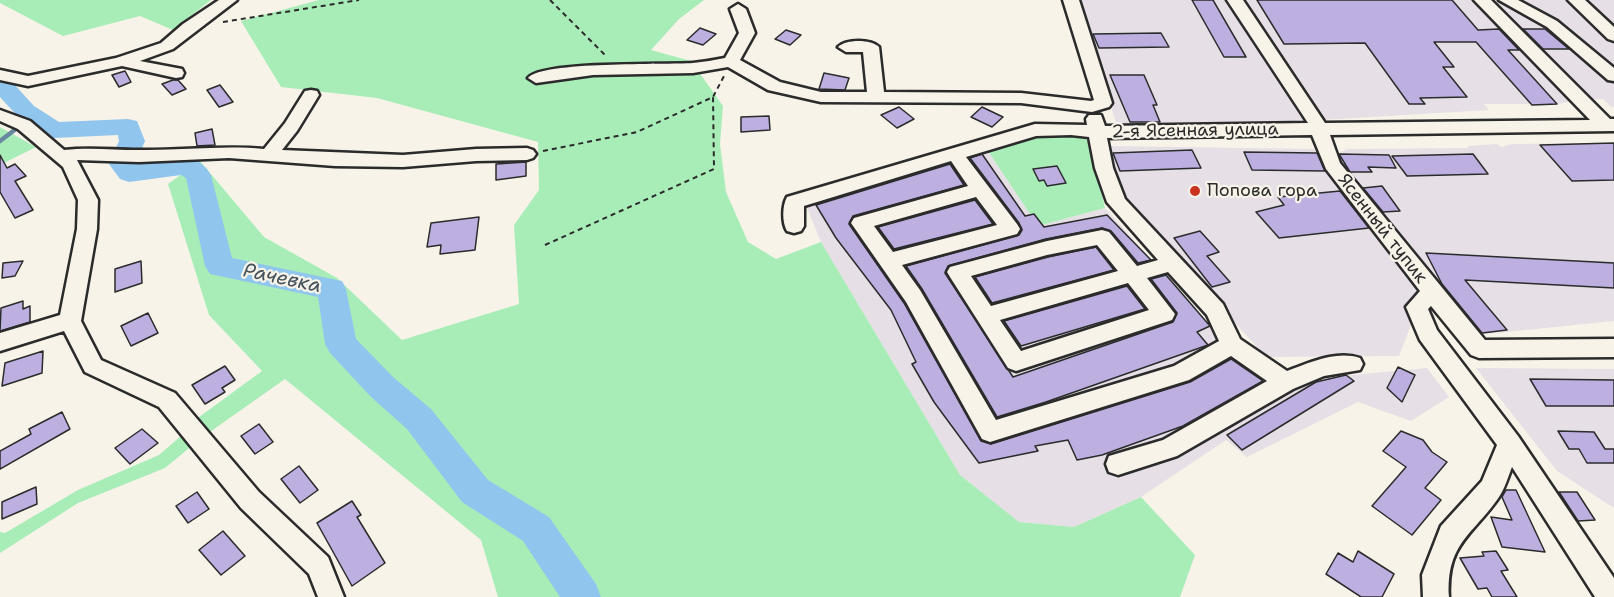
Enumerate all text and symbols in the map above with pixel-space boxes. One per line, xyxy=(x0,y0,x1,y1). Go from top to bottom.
street label: 2-я Ясенная улица xyxy=(1111,119,1279,143)
street label: Ясенный тупик xyxy=(1333,170,1431,288)
place label: Попова гора xyxy=(1207,180,1317,202)
marker: Попова гора xyxy=(1188,184,1202,198)
water label: Рачевка xyxy=(241,259,323,299)

